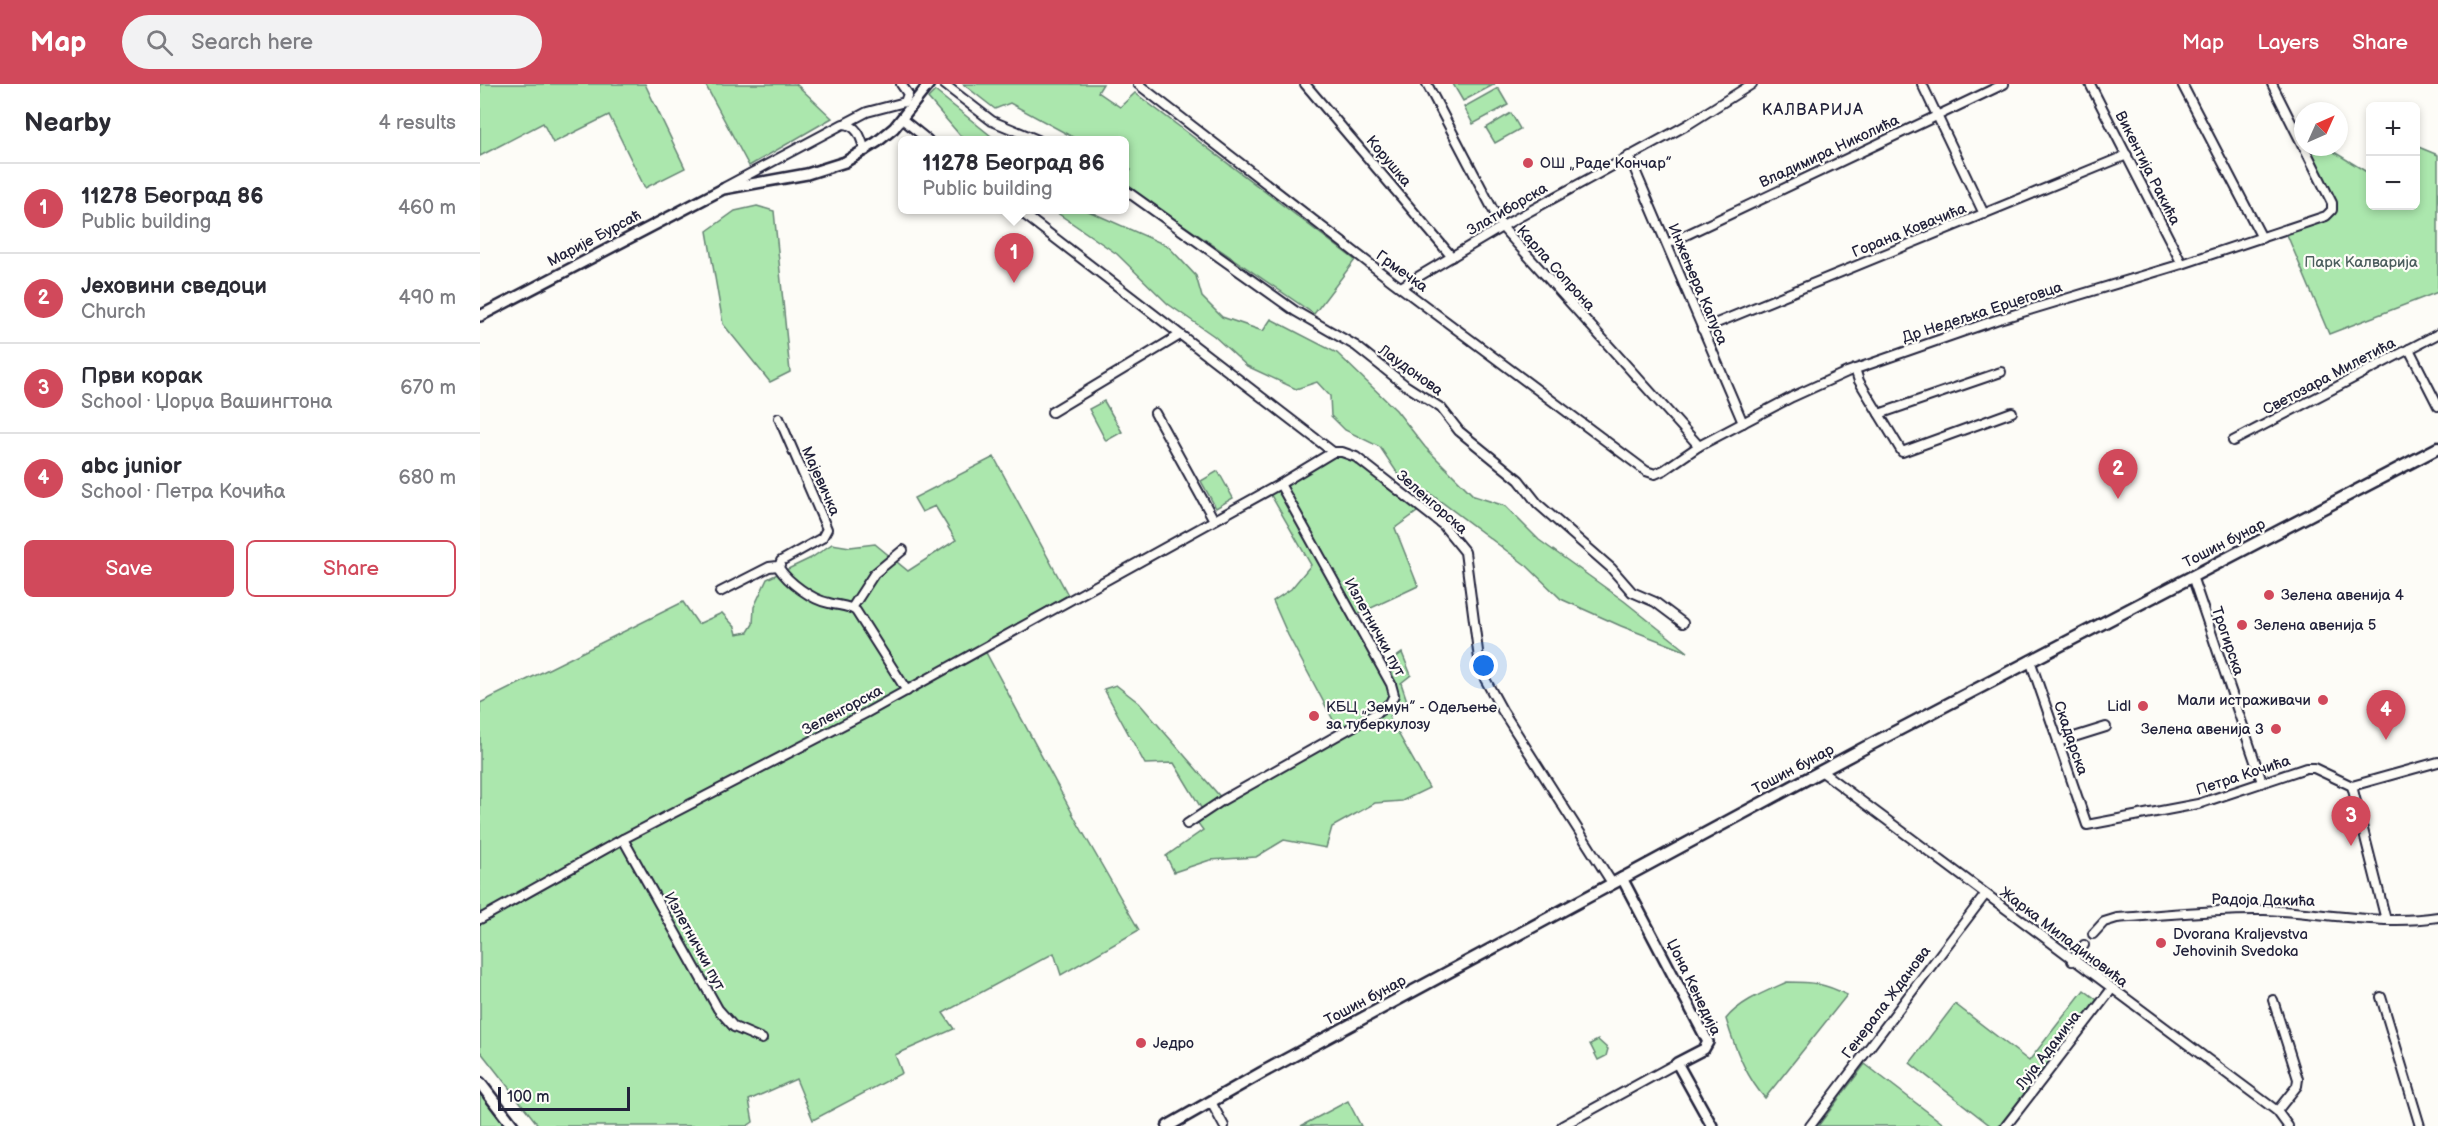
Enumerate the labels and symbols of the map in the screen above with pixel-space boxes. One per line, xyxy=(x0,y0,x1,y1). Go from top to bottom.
district label: КАЛВАРИЈА xyxy=(1762,101,1864,120)
north arrow xyxy=(2294,102,2348,156)
street label: Викентија Ракића xyxy=(2111,108,2185,229)
street label: Владимира Николића xyxy=(1756,111,1902,192)
street label: Корушка xyxy=(1362,132,1416,191)
place label: ОШ „Раде Кончар” xyxy=(1540,154,1672,173)
marker: ОШ „Раде Кончар” xyxy=(1521,156,1535,170)
street label: Златиборска xyxy=(1464,179,1551,240)
street label: Горана Ковачића xyxy=(1849,199,1969,262)
street label: Марије Бурсаћ xyxy=(544,206,644,271)
street label: Инжењера Капуса xyxy=(1663,221,1732,348)
street label: Карла Сопрона xyxy=(1512,222,1599,315)
pin: 1 xyxy=(994,234,1034,283)
street label: Грмечка xyxy=(1372,246,1431,297)
park label: Парк Калварија xyxy=(2304,253,2418,272)
street label: Др Недељка Ерцеговца xyxy=(1900,278,2065,347)
street label: Светозара Милетића xyxy=(2260,333,2399,419)
street label: Лаудонова xyxy=(1374,340,1447,400)
street label: Мајевичка xyxy=(797,444,844,519)
pin: 2 xyxy=(2098,450,2138,499)
street label: Зеленгорска xyxy=(1392,466,1471,539)
street label: Тошин бунар xyxy=(2180,514,2269,572)
street label: Излетнички пут xyxy=(1340,575,1409,680)
place label: Зелена авенија 4 xyxy=(2281,586,2404,605)
marker: Зелена авенија 4 xyxy=(2262,588,2276,602)
street label: Трогирска xyxy=(2207,604,2248,678)
place label: Зелена авенија 5 xyxy=(2254,616,2376,635)
marker: Зелена авенија 5 xyxy=(2235,618,2249,632)
your location xyxy=(1469,651,1498,680)
street label: Зеленгорска xyxy=(799,681,886,740)
pin: 4 xyxy=(2366,690,2406,740)
place label: Мали истраживачи xyxy=(2177,691,2311,710)
marker: Мали истраживачи xyxy=(2316,693,2330,707)
place label: Lidl xyxy=(2107,697,2131,716)
place label: КБЦ „Земун” - Одељење за туберкулозу xyxy=(1326,698,1497,734)
street label: Скадарска xyxy=(2049,699,2092,778)
marker: Lidl xyxy=(2136,699,2150,713)
marker: КБЦ „Земун” - Одељење за туберкулозу xyxy=(1307,709,1321,723)
place label: Зелена авенија 3 xyxy=(2141,720,2264,739)
marker: Зелена авенија 3 xyxy=(2269,722,2283,736)
street label: Тошин бунар xyxy=(1749,740,1838,799)
street label: Петра Кочића xyxy=(2194,751,2293,800)
pin: 3 xyxy=(2332,796,2370,846)
street label: Жарка Миладиновића xyxy=(1996,883,2132,992)
street label: Излетнички пут xyxy=(660,889,729,994)
street label: Радоја Дакића xyxy=(2211,890,2315,911)
place label: Dvorana Kraljevstva Jehovinih Svedoka xyxy=(2173,925,2308,961)
street label: Џона Кенедија xyxy=(1662,936,1725,1039)
marker: Dvorana Kraljevstva Jehovinih Svedoka xyxy=(2154,936,2168,950)
street label: Генерала Жданова xyxy=(1838,942,1935,1062)
street label: Тошин бунар xyxy=(1321,971,1410,1030)
street label: Луја Адамича xyxy=(2011,1007,2085,1094)
place label: Једро xyxy=(1153,1034,1194,1053)
marker: Једро xyxy=(1134,1036,1148,1050)
scale bar xyxy=(498,1084,630,1112)

